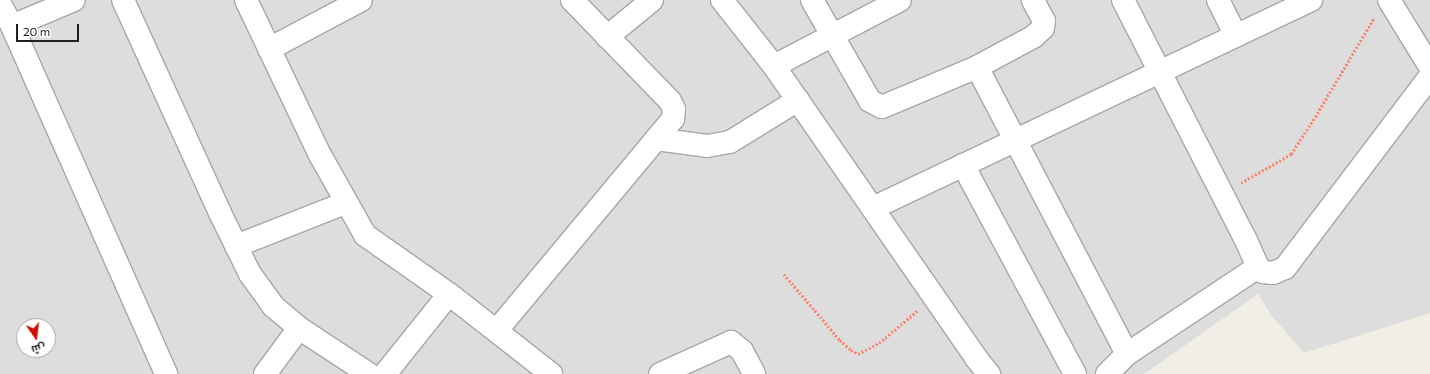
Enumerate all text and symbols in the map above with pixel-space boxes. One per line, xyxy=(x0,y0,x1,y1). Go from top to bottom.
scale bar xyxy=(18,16,81,42)
text: 20 m xyxy=(23,24,50,38)
north arrow xyxy=(16,318,56,358)
text: ش xyxy=(30,341,47,357)

